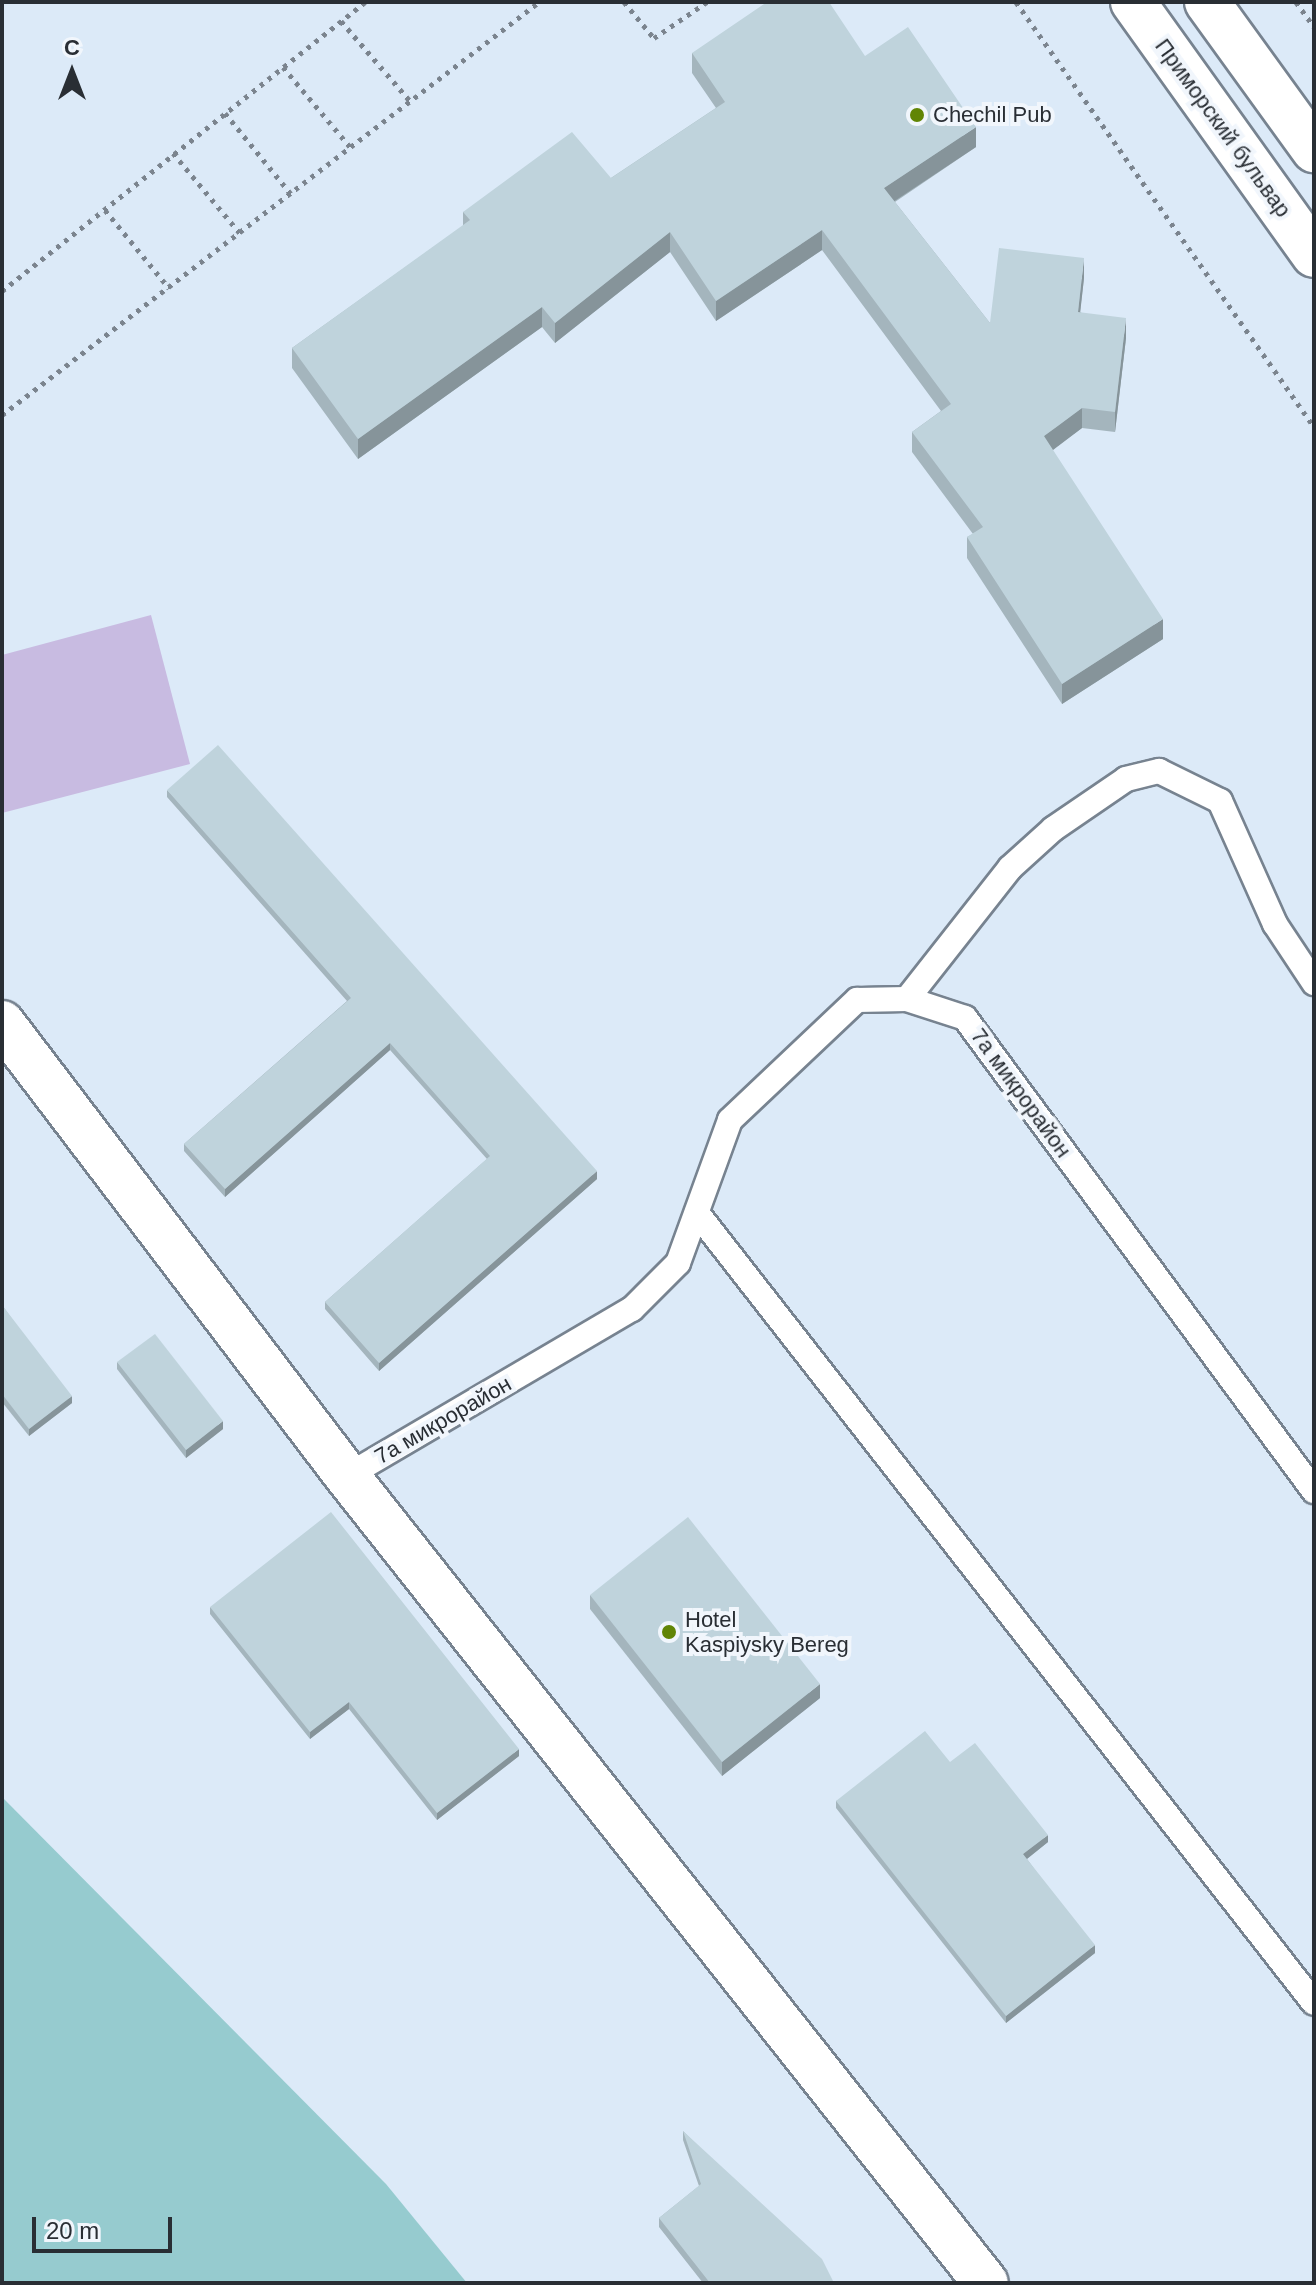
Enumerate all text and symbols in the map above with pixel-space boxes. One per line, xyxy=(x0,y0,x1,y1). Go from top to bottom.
north arrow xyxy=(32,32,112,112)
street label: Приморский бульвар xyxy=(1149,34,1297,222)
text: С xyxy=(64,35,80,60)
place label: Chechil Pub xyxy=(933,102,1052,128)
marker: Chechil Pub xyxy=(908,106,926,124)
street label: 7а микрорайон xyxy=(965,1023,1077,1163)
street label: 7а микрорайон xyxy=(370,1370,516,1470)
place label: Hotel Kaspiysky Bereg xyxy=(685,1606,849,1658)
marker: Hotel Kaspiysky Bereg xyxy=(660,1623,678,1641)
scale bar xyxy=(36,2201,176,2251)
text: 20 m xyxy=(46,2217,99,2244)

